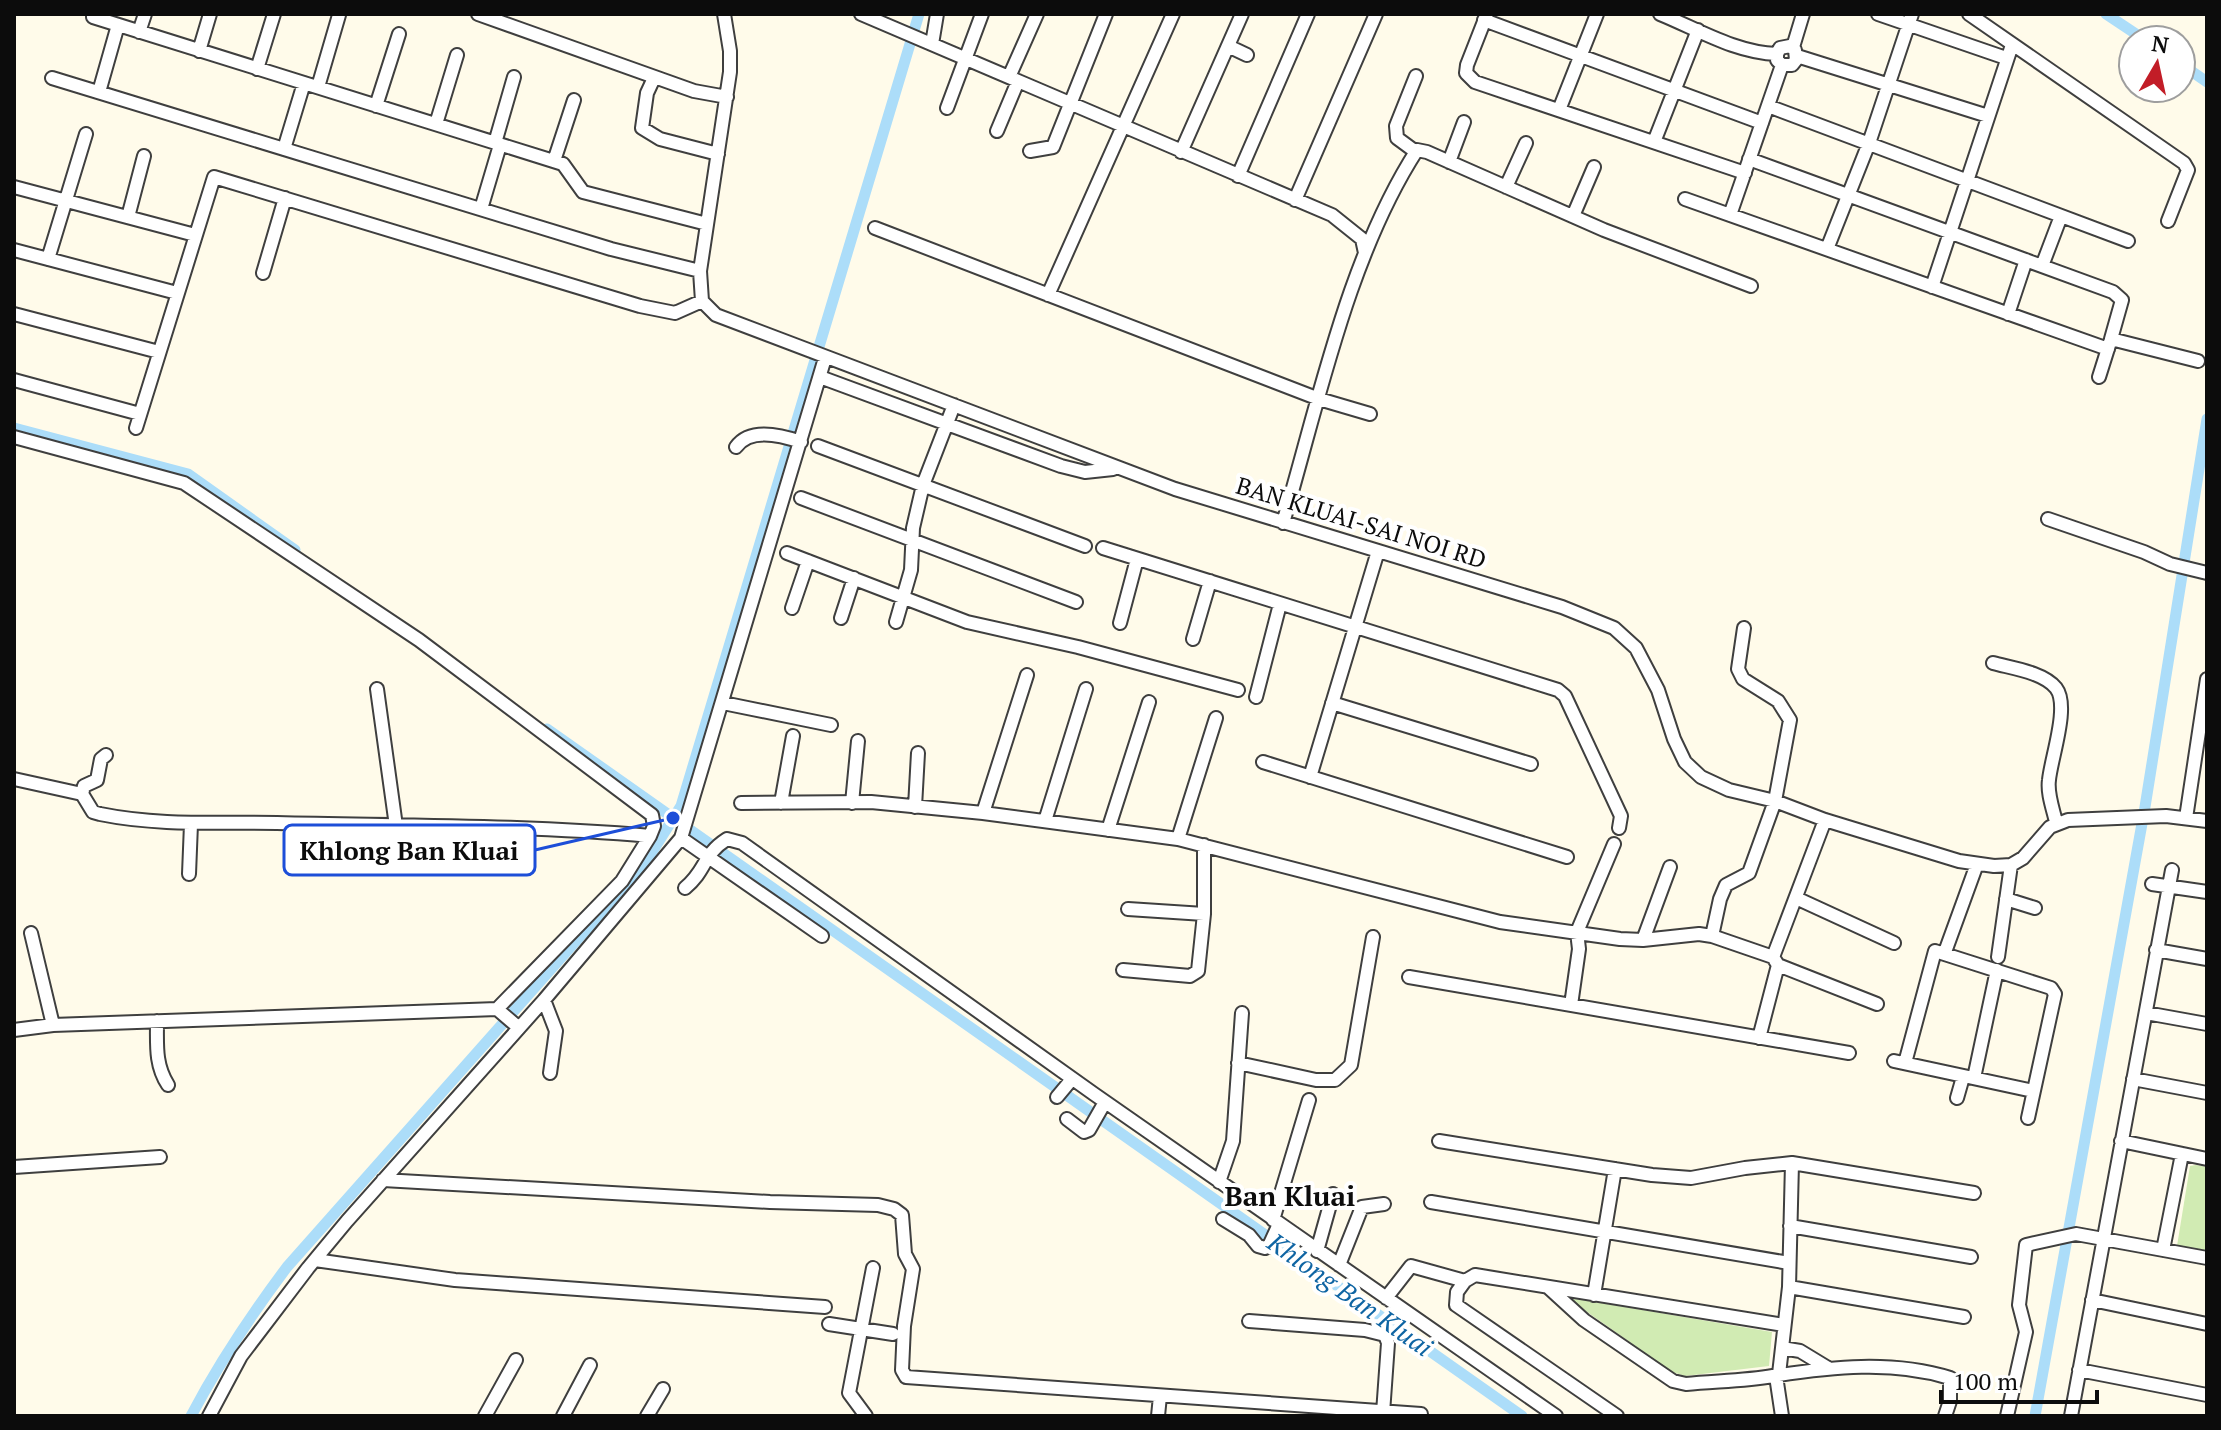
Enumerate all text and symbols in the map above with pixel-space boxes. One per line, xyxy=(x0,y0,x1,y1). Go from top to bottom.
north arrow xyxy=(2117,24,2197,104)
text: N xyxy=(2150,28,2171,59)
street label: BAN KLUAI-SAI NOI RD xyxy=(1232,469,1490,575)
callout: Khlong Ban Kluai xyxy=(284,825,535,875)
text: Khlong Ban Kluai xyxy=(299,833,519,867)
district label: Ban Kluai xyxy=(1225,1177,1355,1214)
water label: Khlong Ban Kluai xyxy=(1261,1224,1440,1364)
scale bar xyxy=(1941,1354,2097,1404)
text: 100 m xyxy=(1953,1365,2018,1397)

